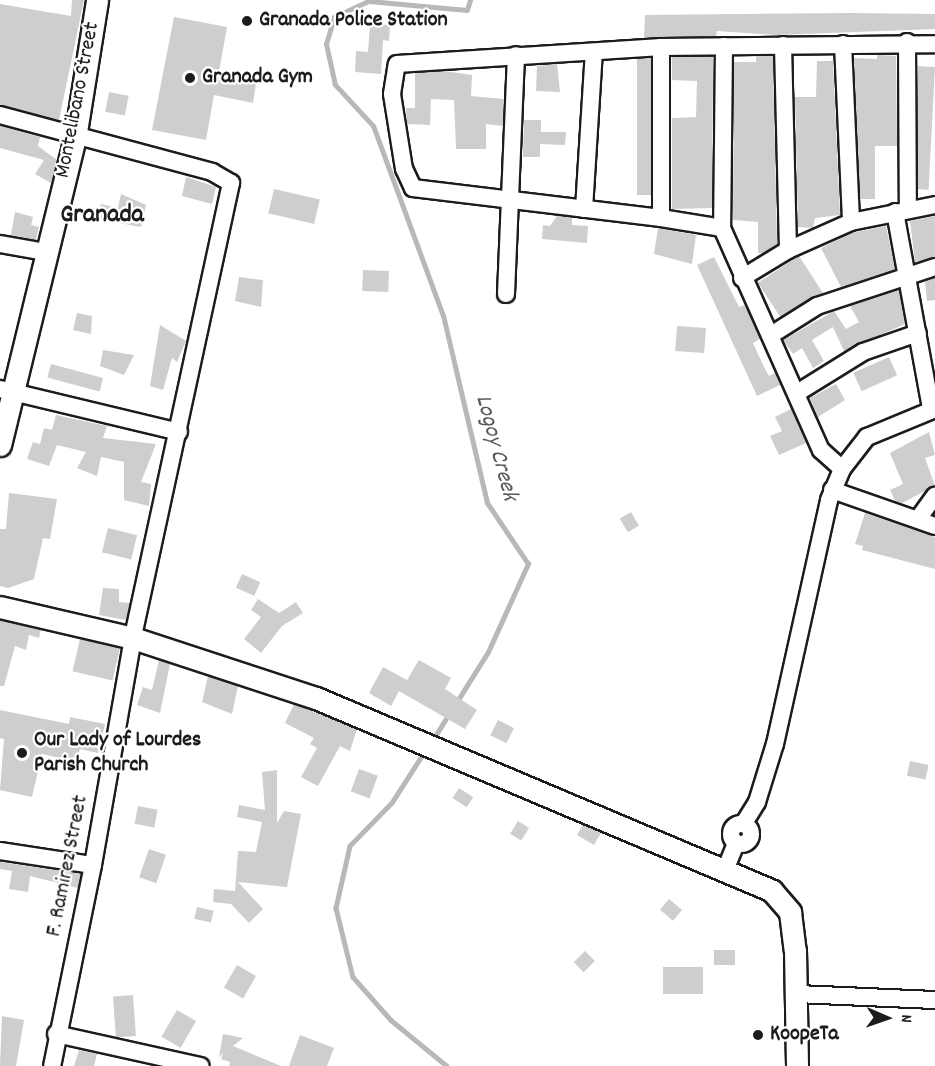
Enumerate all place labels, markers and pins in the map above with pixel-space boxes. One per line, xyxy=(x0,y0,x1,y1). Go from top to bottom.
place label: Granada Police Station xyxy=(259,8,448,34)
marker: Granada Police Station xyxy=(240,14,254,28)
place label: Granada Gym xyxy=(202,65,313,91)
marker: Granada Gym xyxy=(183,71,197,85)
place label: Our Lady of Lourdes Parish Church xyxy=(34,727,201,778)
marker: Our Lady of Lourdes Parish Church xyxy=(15,746,29,760)
place label: KoopeTa xyxy=(770,1022,839,1048)
marker: KoopeTa xyxy=(751,1028,765,1042)

